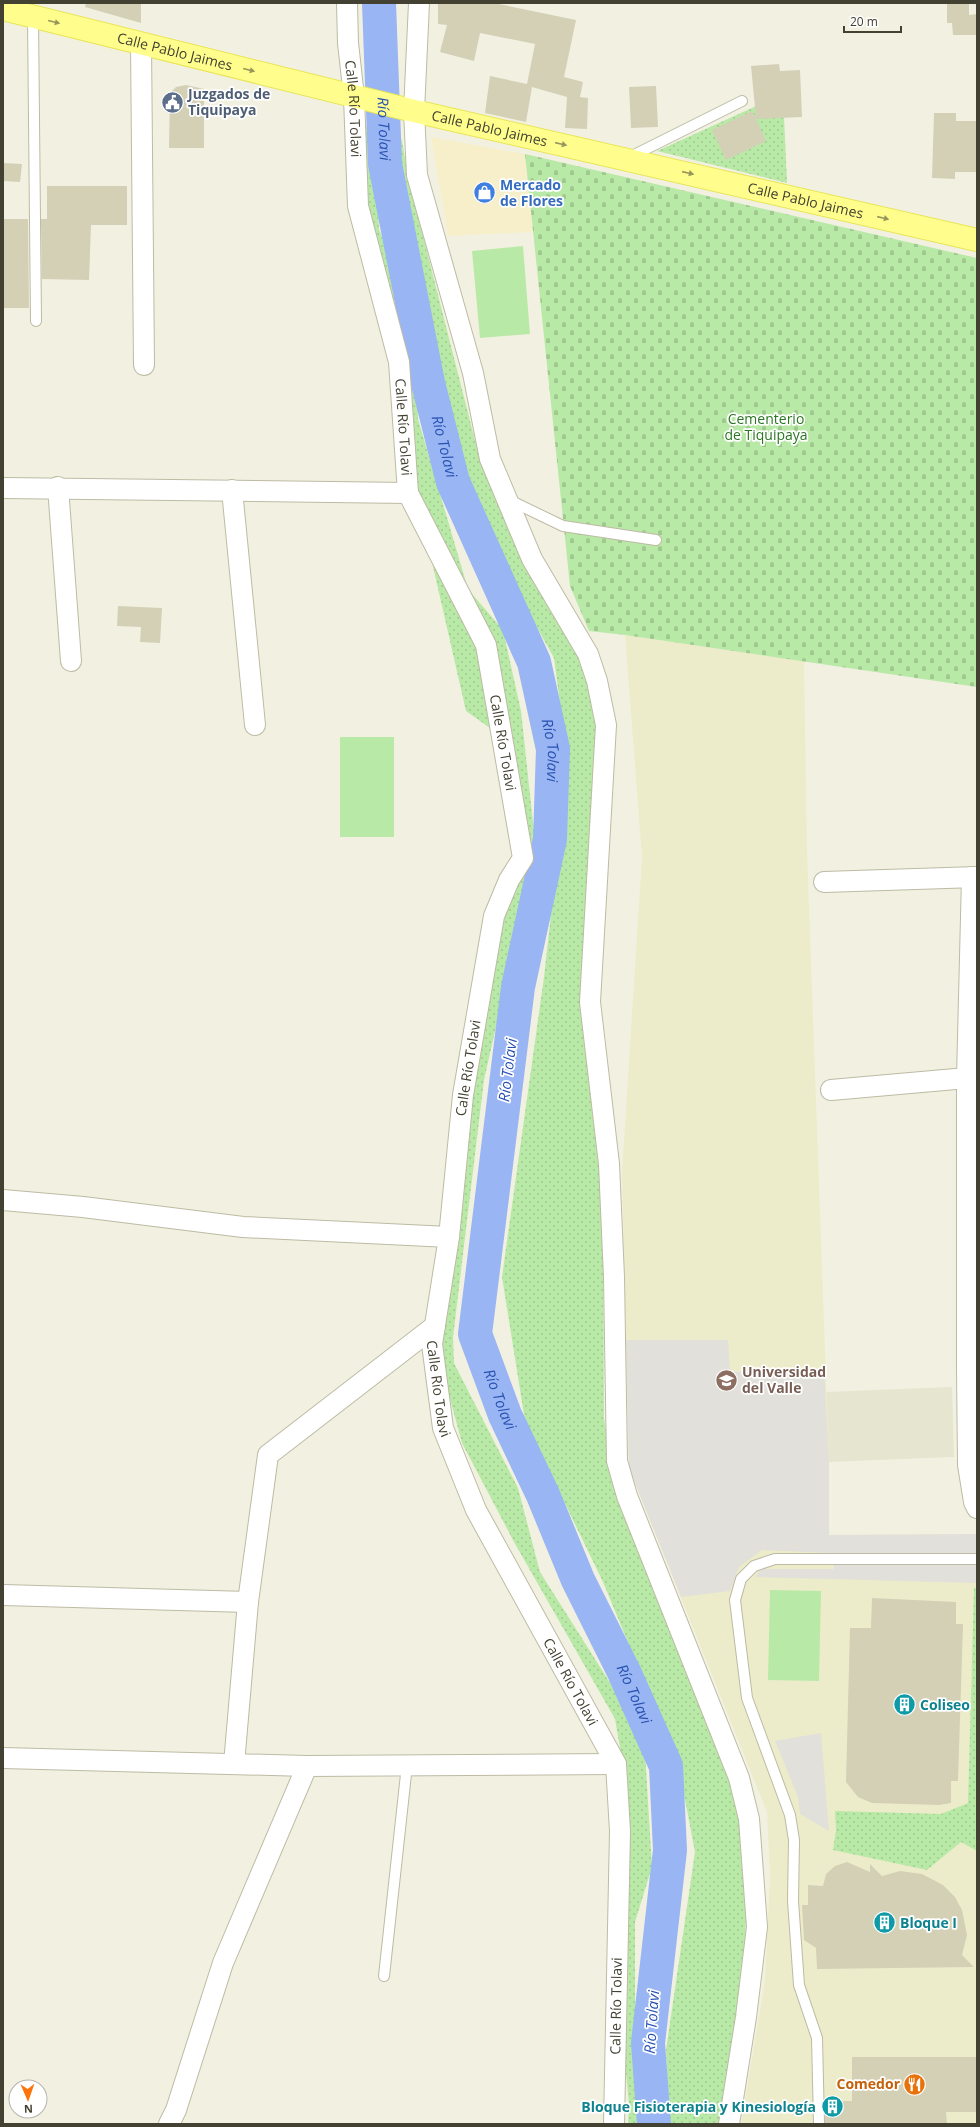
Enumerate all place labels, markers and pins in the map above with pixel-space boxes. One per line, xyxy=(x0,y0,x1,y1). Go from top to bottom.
place label: Juzgados de Tiquipaya xyxy=(186,84,270,119)
public building icon: Juzgados de Tiquipaya xyxy=(160,89,186,115)
place label: Mercado de Flores xyxy=(500,175,563,210)
shop icon: Mercado de Flores xyxy=(472,180,498,206)
place label: Universidad del Valle xyxy=(742,1362,826,1397)
school or university icon: Universidad del Valle xyxy=(713,1367,739,1393)
building icon: Coliseo xyxy=(891,1692,917,1718)
place label: Coliseo xyxy=(920,1695,970,1714)
building icon: Bloque I xyxy=(871,1910,897,1936)
place label: Bloque I xyxy=(900,1913,957,1932)
restaurant icon: Comedor xyxy=(902,2071,928,2097)
place label: Comedor xyxy=(837,2074,901,2093)
building icon: Bloque Fisioterapia y Kinesiología xyxy=(819,2094,845,2120)
place label: Bloque Fisioterapia y Kinesiología xyxy=(581,2097,816,2116)

